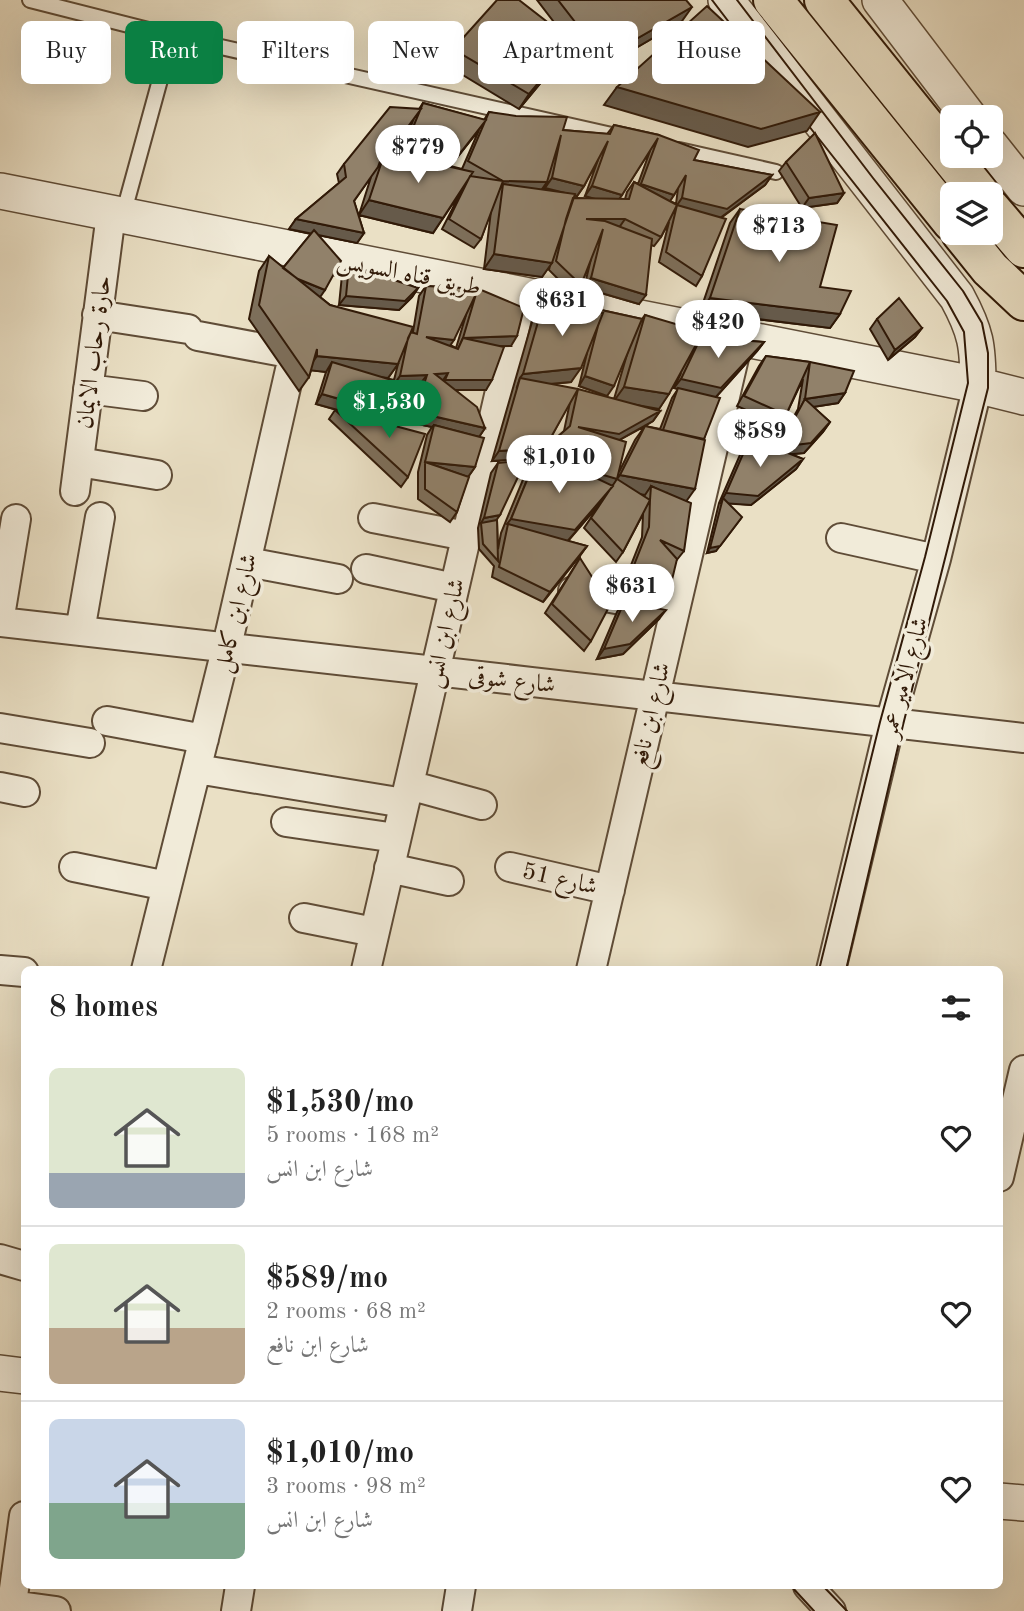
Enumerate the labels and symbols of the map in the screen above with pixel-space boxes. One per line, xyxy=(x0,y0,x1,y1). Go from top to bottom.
pin: $779 xyxy=(377,125,459,185)
pin: $713 xyxy=(738,204,820,264)
street label: طريق قناه السويس xyxy=(334,249,483,303)
street label: حارة رحاب الايمان xyxy=(74,274,117,430)
pin: $631 xyxy=(521,278,603,338)
pin: $420 xyxy=(677,300,759,360)
pin: $1,530 xyxy=(332,380,446,440)
pin: $589 xyxy=(719,410,801,469)
pin: $1,010 xyxy=(502,435,616,495)
street label: شارع ابن كامل xyxy=(211,551,268,677)
pin: $631 xyxy=(591,564,673,624)
street label: شارع ابن انس xyxy=(422,576,476,692)
street label: شارع الامير عمر xyxy=(878,615,939,745)
street label: شارع ابن نافع xyxy=(628,661,683,772)
street label: شارع شوقى xyxy=(466,664,557,704)
street label: شارع 51 xyxy=(518,860,599,906)

